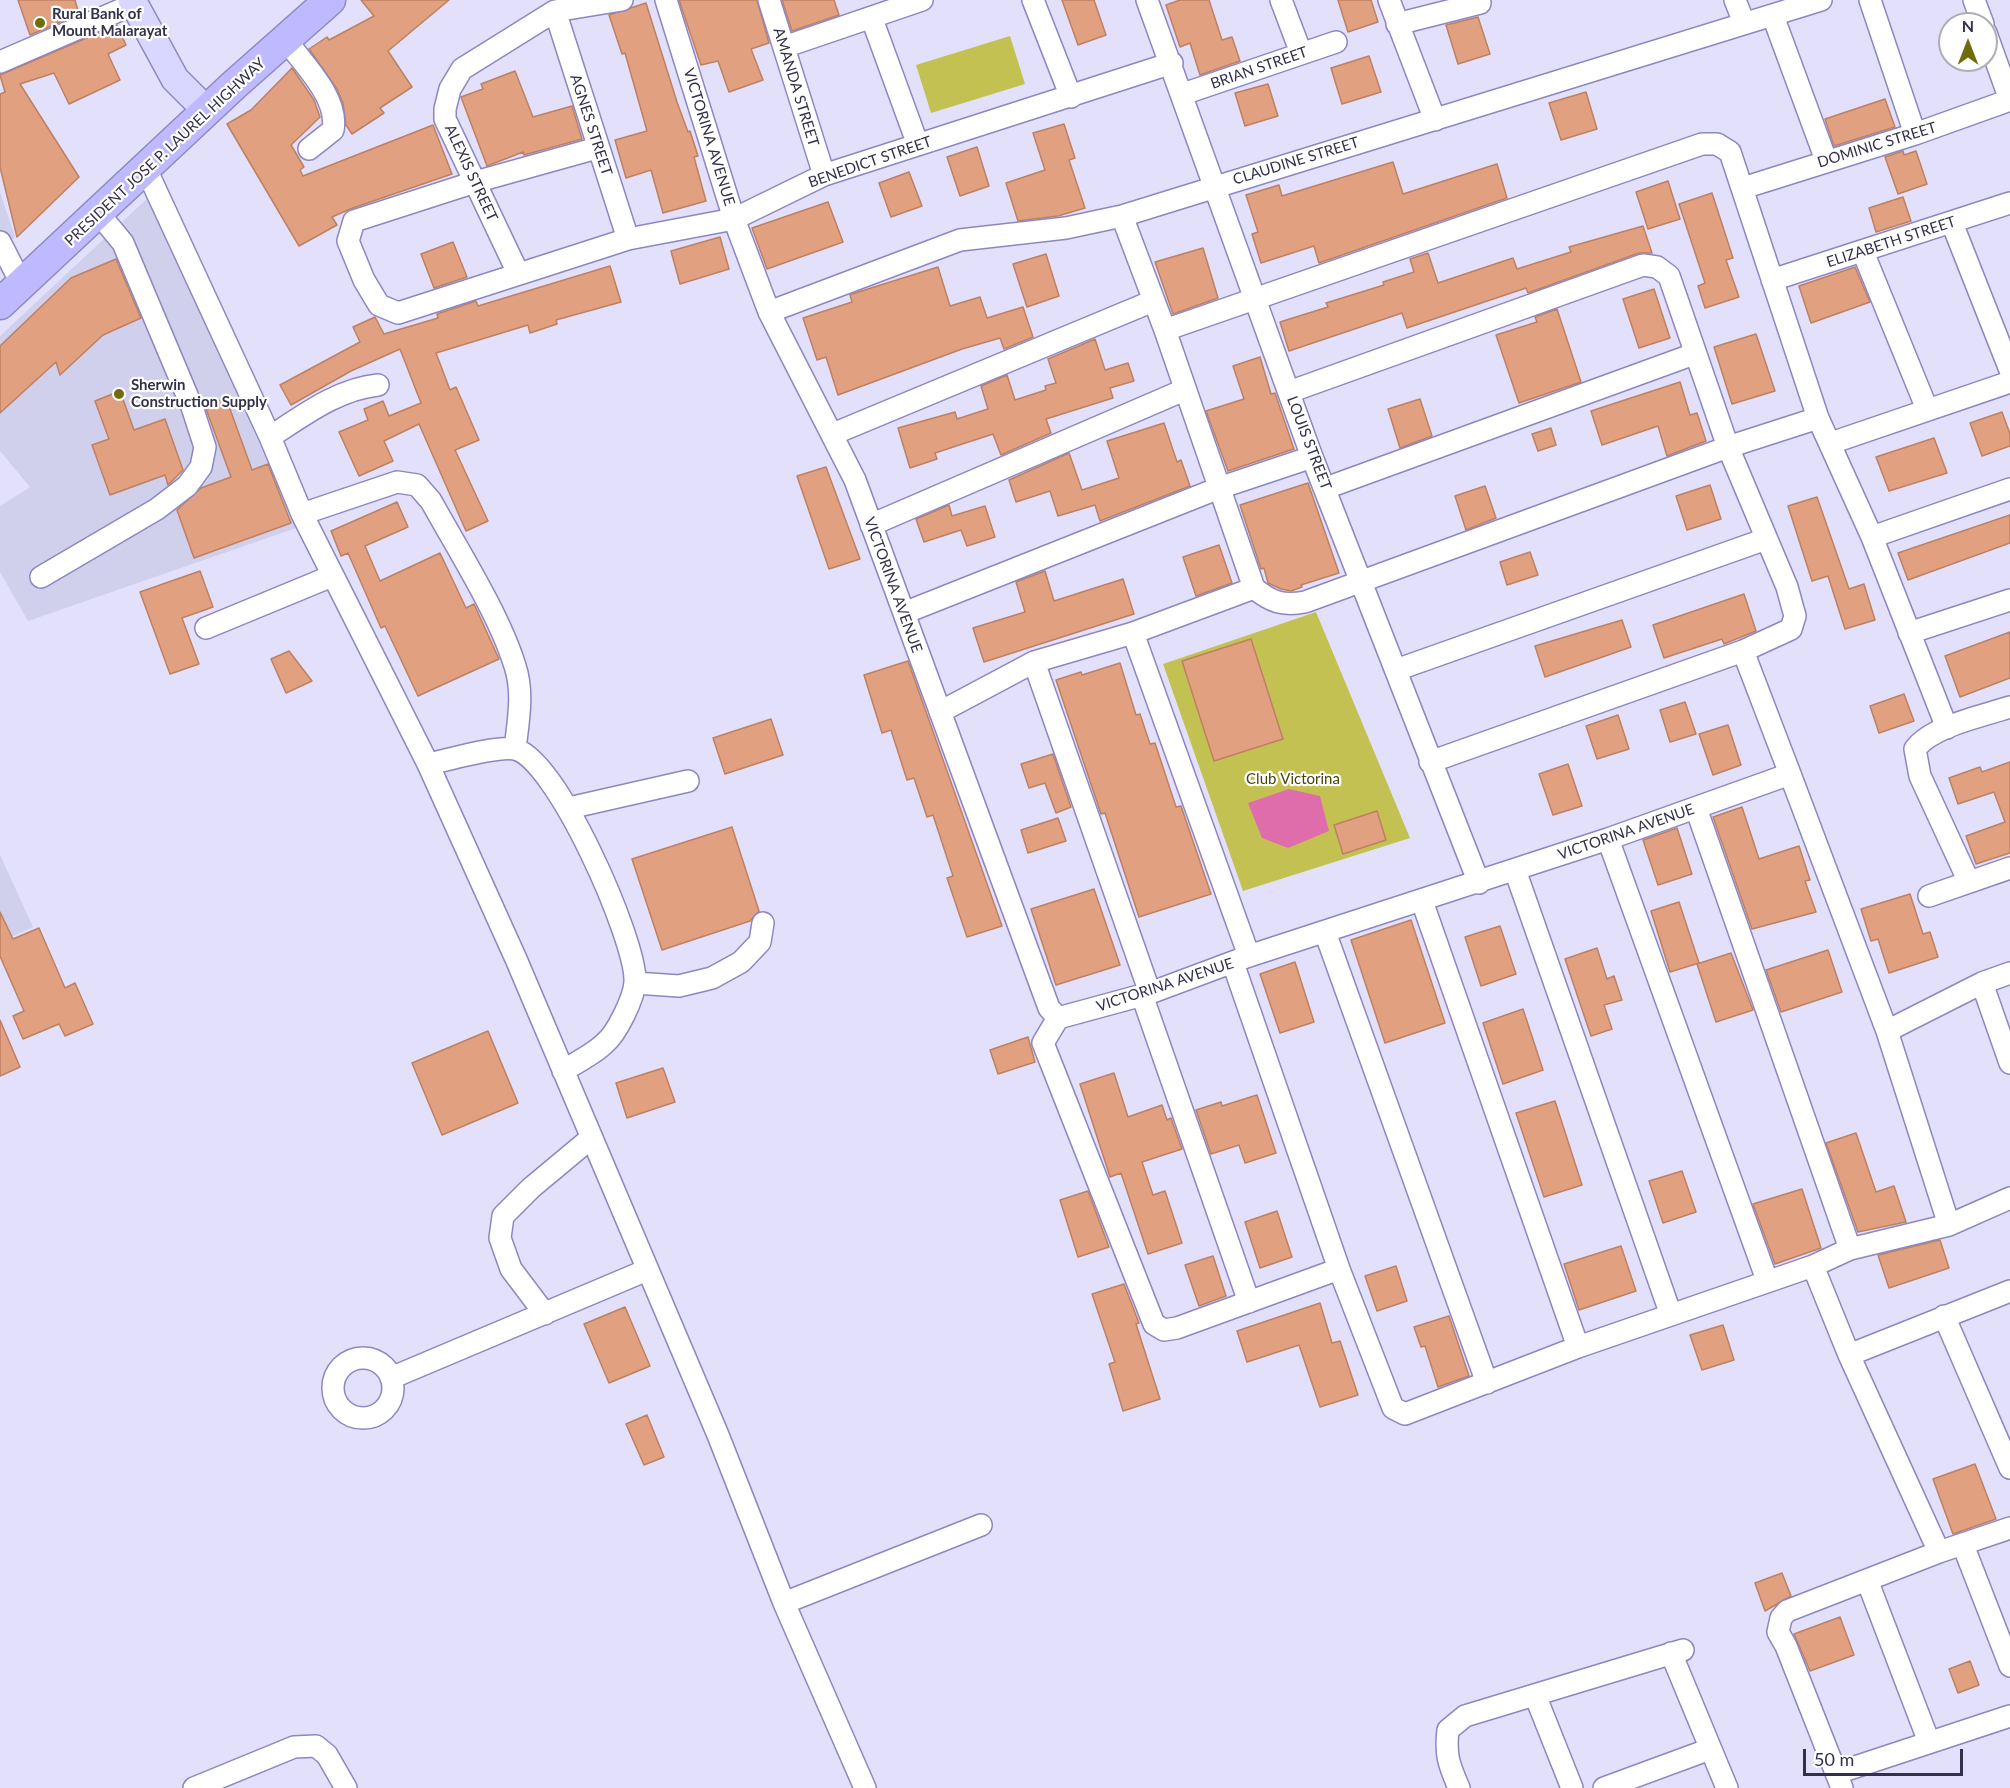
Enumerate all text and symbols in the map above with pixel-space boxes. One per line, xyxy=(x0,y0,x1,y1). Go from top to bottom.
place label: Rural Bank of Mount Malarayat xyxy=(52,5,167,40)
north arrow xyxy=(1938,12,1998,72)
marker: Rural Bank of Mount Malarayat xyxy=(33,16,47,30)
text: N xyxy=(1962,16,1974,35)
street label: AMANDA STREET xyxy=(769,25,823,149)
street label: BRIAN STREET xyxy=(1208,43,1310,93)
street label: PRESIDENT JOSE P. LAUREL HIGHWAY xyxy=(61,54,269,250)
street label: VICTORINA AVENUE xyxy=(679,66,739,208)
street label: AGNES STREET xyxy=(566,72,616,178)
street label: DOMINIC STREET xyxy=(1815,118,1939,172)
street label: ALEXIS STREET xyxy=(441,122,501,224)
street label: BENEDICT STREET xyxy=(806,132,934,192)
street label: CLAUDINE STREET xyxy=(1231,133,1361,189)
street label: ELIZABETH STREET xyxy=(1824,213,1958,271)
place label: Sherwin Construction Supply xyxy=(131,376,267,411)
marker: Sherwin Construction Supply xyxy=(112,387,126,401)
street label: LOUIS STREET xyxy=(1283,394,1335,492)
street label: VICTORINA AVENUE xyxy=(860,515,926,655)
park label: Club Victorina xyxy=(1246,770,1340,788)
street label: VICTORINA AVENUE xyxy=(1555,800,1697,864)
street label: VICTORINA AVENUE xyxy=(1094,954,1236,1016)
scale bar xyxy=(1806,1737,1966,1775)
text: 50 m xyxy=(1814,1748,1854,1770)

